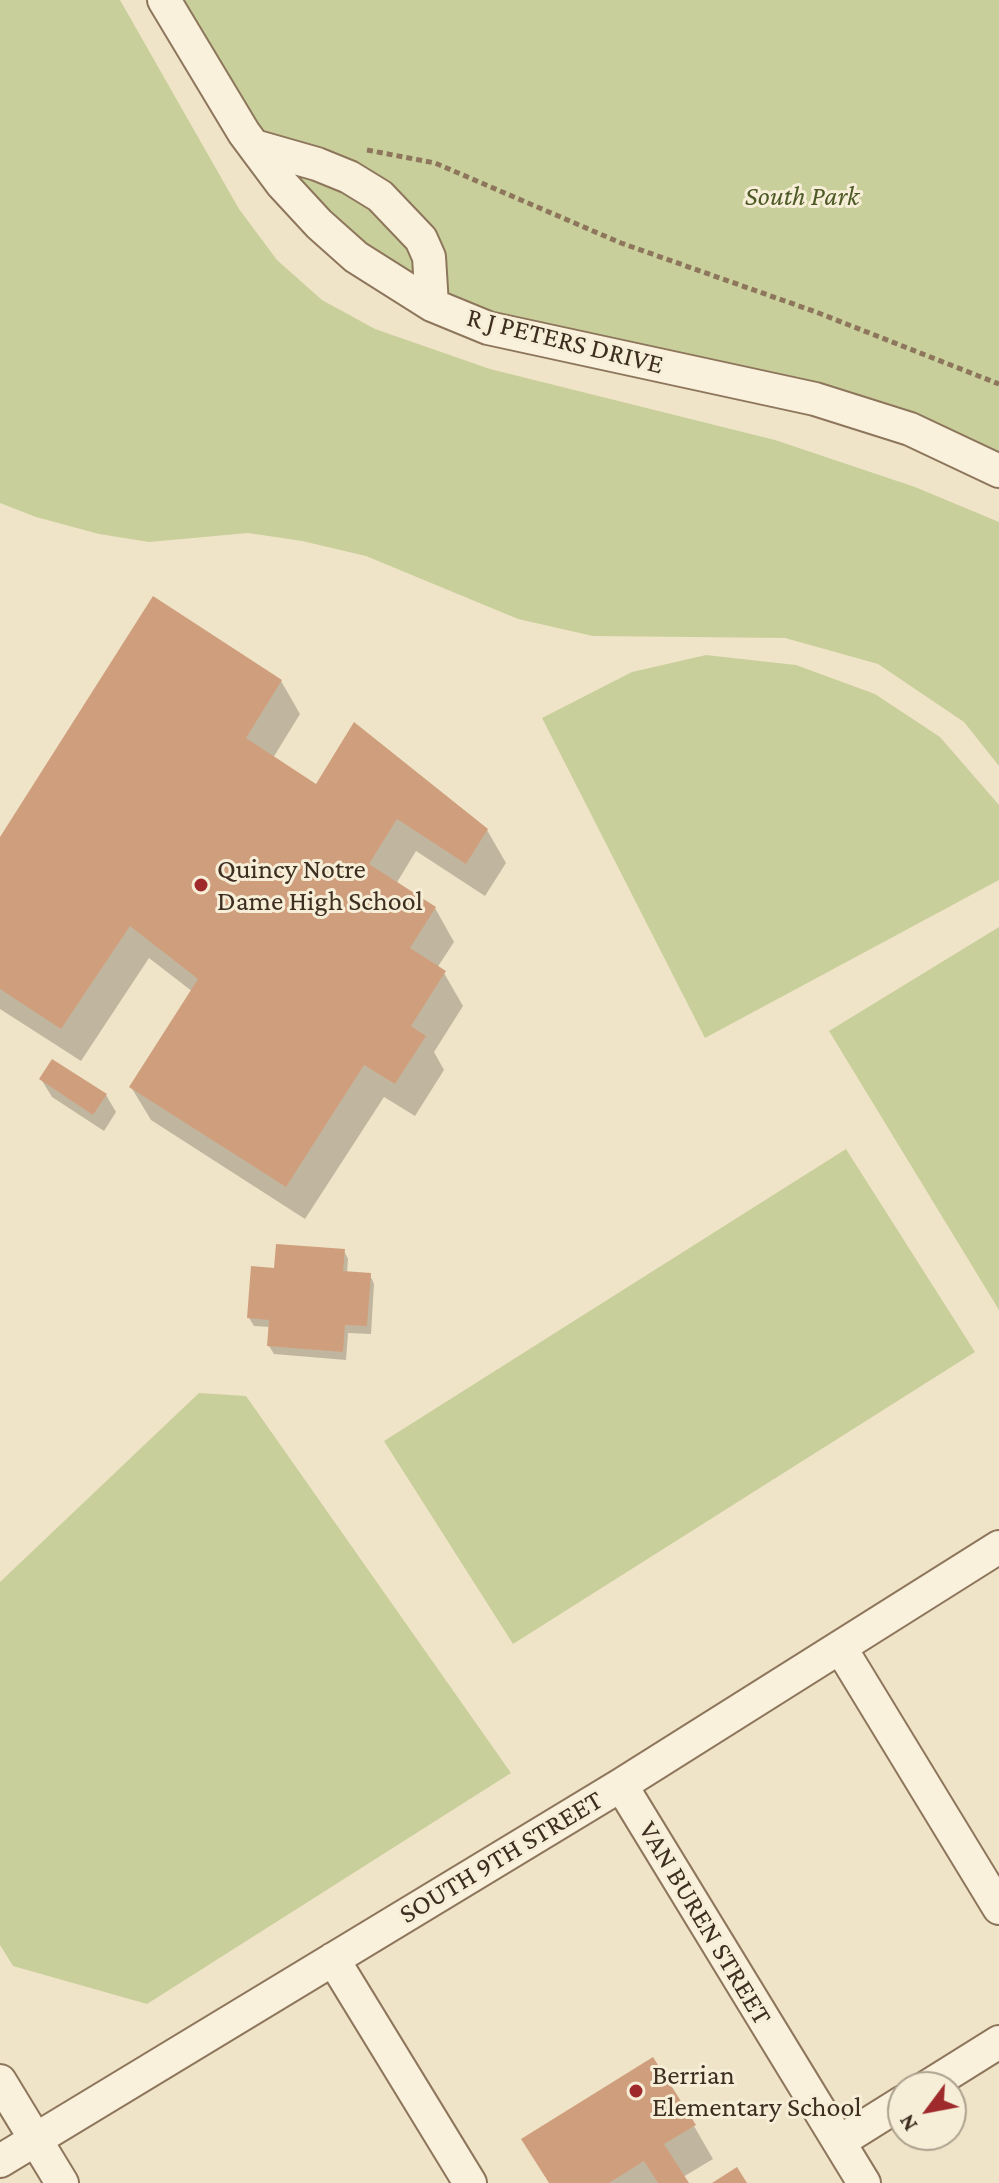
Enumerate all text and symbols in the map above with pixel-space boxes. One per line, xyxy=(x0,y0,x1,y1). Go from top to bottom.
park label: South Park xyxy=(745,179,859,213)
street label: R J PETERS DRIVE xyxy=(463,300,667,382)
place label: Quincy Notre Dame High School xyxy=(217,852,423,918)
marker: Quincy Notre Dame High School xyxy=(192,876,210,894)
street label: SOUTH 9TH STREET xyxy=(393,1783,609,1931)
street label: VAN BUREN STREET xyxy=(631,1815,779,2031)
place label: Berrian Elementary School xyxy=(652,2058,862,2124)
north arrow xyxy=(887,2071,967,2151)
marker: Berrian Elementary School xyxy=(627,2082,645,2100)
text: N xyxy=(893,2110,922,2136)

